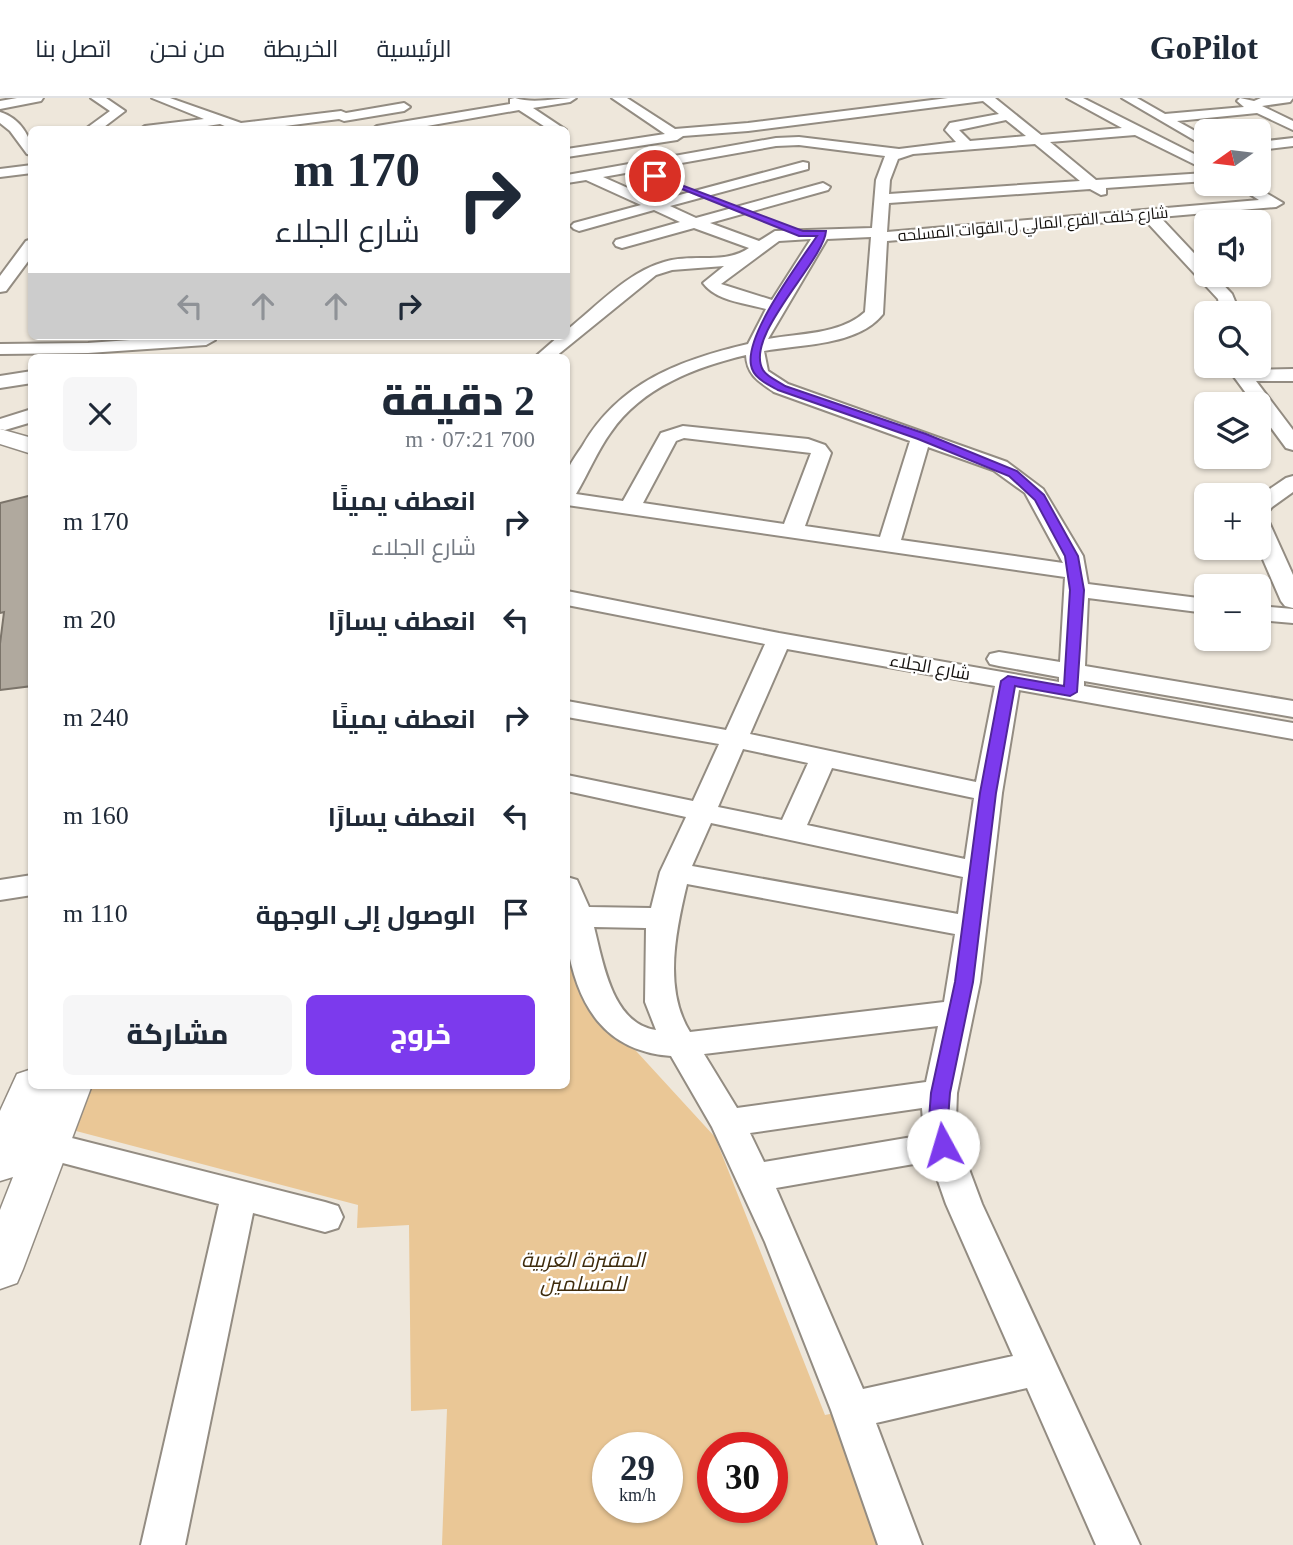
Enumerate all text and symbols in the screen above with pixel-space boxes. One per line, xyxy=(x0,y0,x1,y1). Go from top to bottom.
text: GoPilot xyxy=(1150,30,1258,66)
text: اتصل بنا xyxy=(35,36,112,62)
text: من نحن xyxy=(150,36,226,62)
text: الخريطة xyxy=(264,36,338,62)
text: الرئيسية xyxy=(376,36,452,62)
north arrow xyxy=(1194,119,1270,196)
map controls xyxy=(1194,119,1271,651)
text: 170 m xyxy=(293,142,420,197)
pin xyxy=(625,146,685,206)
icon: right xyxy=(444,154,535,245)
icon: arrive xyxy=(636,157,674,195)
street label: شارع خلف الفرع المالي ل القوات المسلحه xyxy=(897,204,1169,249)
button: sound xyxy=(1194,210,1271,287)
text: شارع الجلاء xyxy=(274,213,420,249)
icon: left xyxy=(171,287,209,325)
icon: ahead xyxy=(244,287,282,325)
icon: ahead xyxy=(317,287,355,325)
icon: right xyxy=(390,287,428,325)
button: search xyxy=(1194,301,1271,378)
button: close xyxy=(63,377,137,451)
text: 2 دقيقة xyxy=(382,378,535,424)
button: layers xyxy=(1194,392,1271,469)
text: 700 m · 07:21 xyxy=(405,427,535,452)
button: + xyxy=(1194,483,1271,560)
text: انعطف يمينًا xyxy=(331,487,476,516)
icon: right xyxy=(497,503,535,541)
text: 170 m xyxy=(63,507,129,536)
text: شارع الجلاء xyxy=(371,535,476,560)
button: − xyxy=(1194,574,1271,651)
icon: left xyxy=(497,601,535,639)
text: 20 m xyxy=(63,605,116,634)
text: انعطف يسارًا xyxy=(328,607,476,636)
street label: شارع الجلاء xyxy=(888,650,972,686)
icon: right xyxy=(497,699,535,737)
text: 240 m xyxy=(63,703,129,732)
text: انعطف يمينًا xyxy=(331,705,476,734)
icon: left xyxy=(497,797,535,835)
text: 160 m xyxy=(63,801,129,830)
text: انعطف يسارًا xyxy=(328,803,476,832)
icon: arrive xyxy=(497,895,535,933)
text: 110 m xyxy=(63,899,128,928)
text: الوصول إلى الوجهة xyxy=(256,901,476,930)
button: مشاركة xyxy=(63,995,292,1075)
button: خروج xyxy=(306,995,535,1075)
position arrow xyxy=(906,1108,980,1182)
park label: المقبرة الغربية للمسلمين xyxy=(521,1248,647,1297)
speed limit sign: 30 xyxy=(697,1432,788,1523)
text: 29 xyxy=(620,1449,655,1488)
text: km/h xyxy=(619,1485,656,1505)

